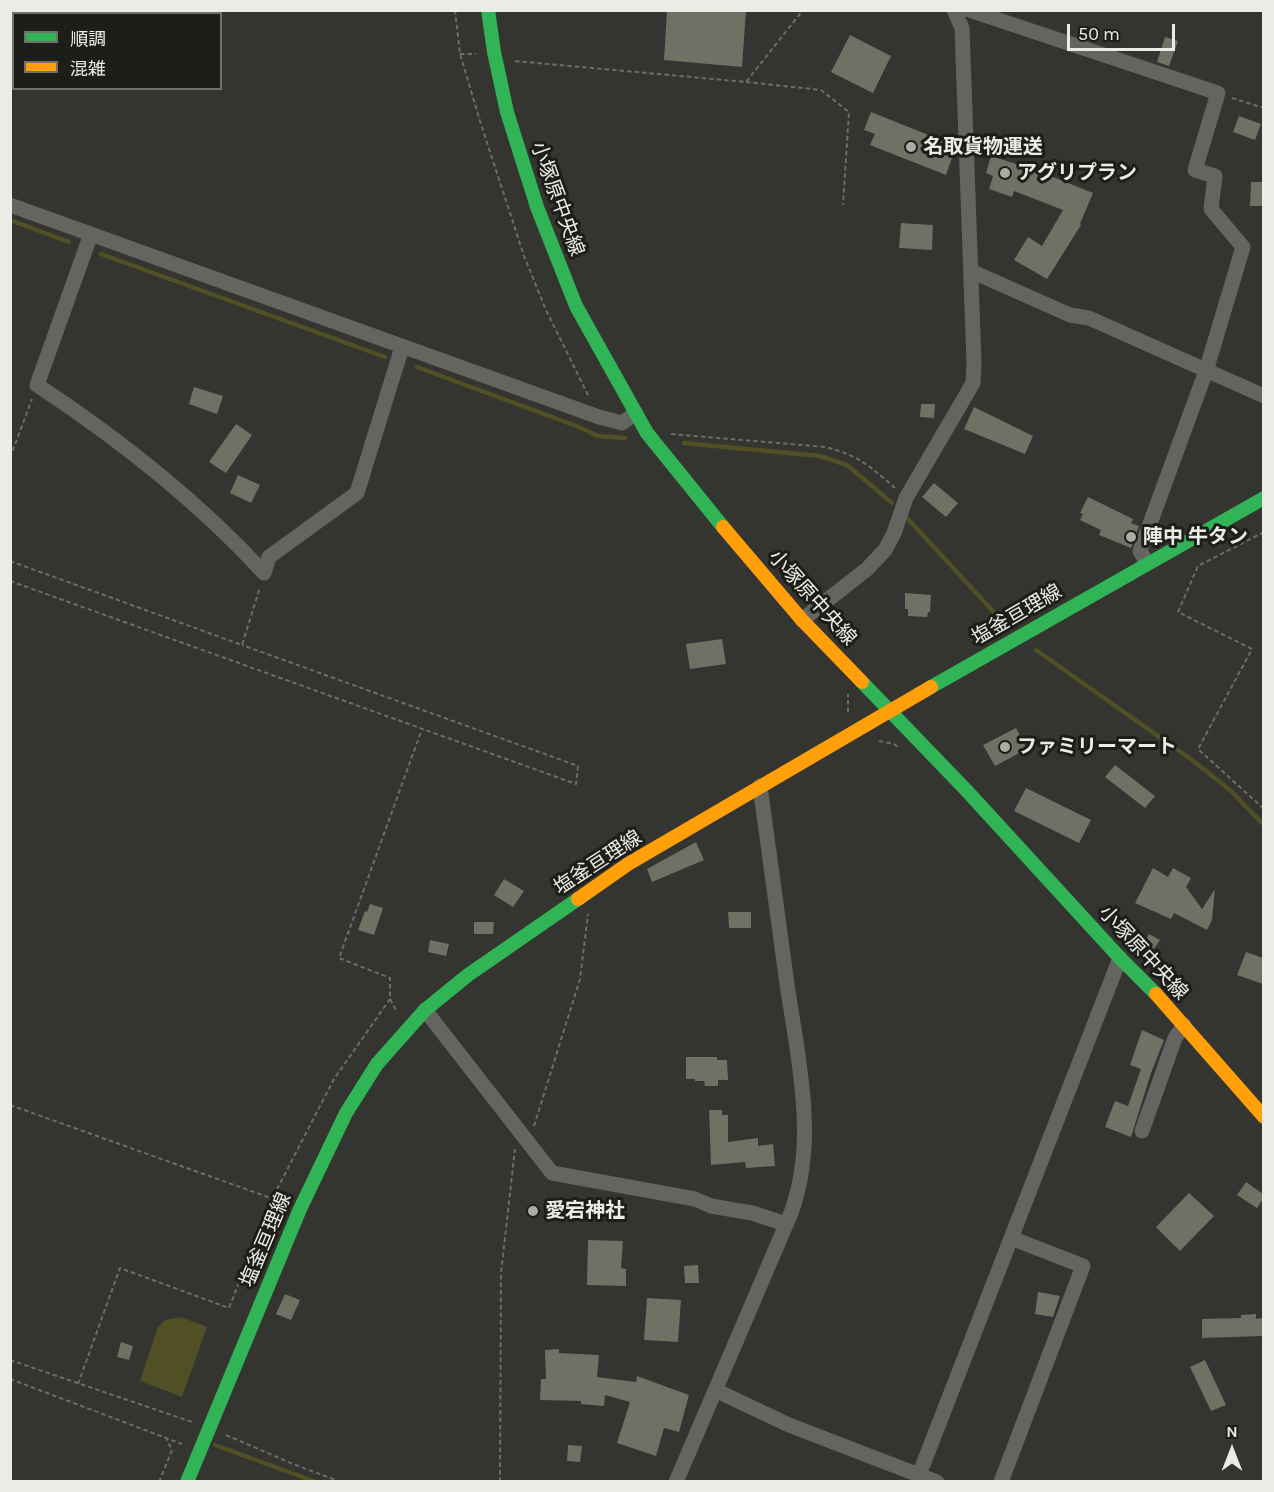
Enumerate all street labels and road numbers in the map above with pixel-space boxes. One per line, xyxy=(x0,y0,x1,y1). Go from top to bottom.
street label: 小塚原中央線 xyxy=(525,139,589,259)
street label: 小塚原中央線 xyxy=(763,545,861,651)
street label: 塩釜亘理線 xyxy=(968,580,1066,650)
street label: 塩釜亘理線 xyxy=(550,826,646,900)
street label: 小塚原中央線 xyxy=(1093,901,1193,1005)
street label: 塩釜亘理線 xyxy=(235,1189,297,1291)

